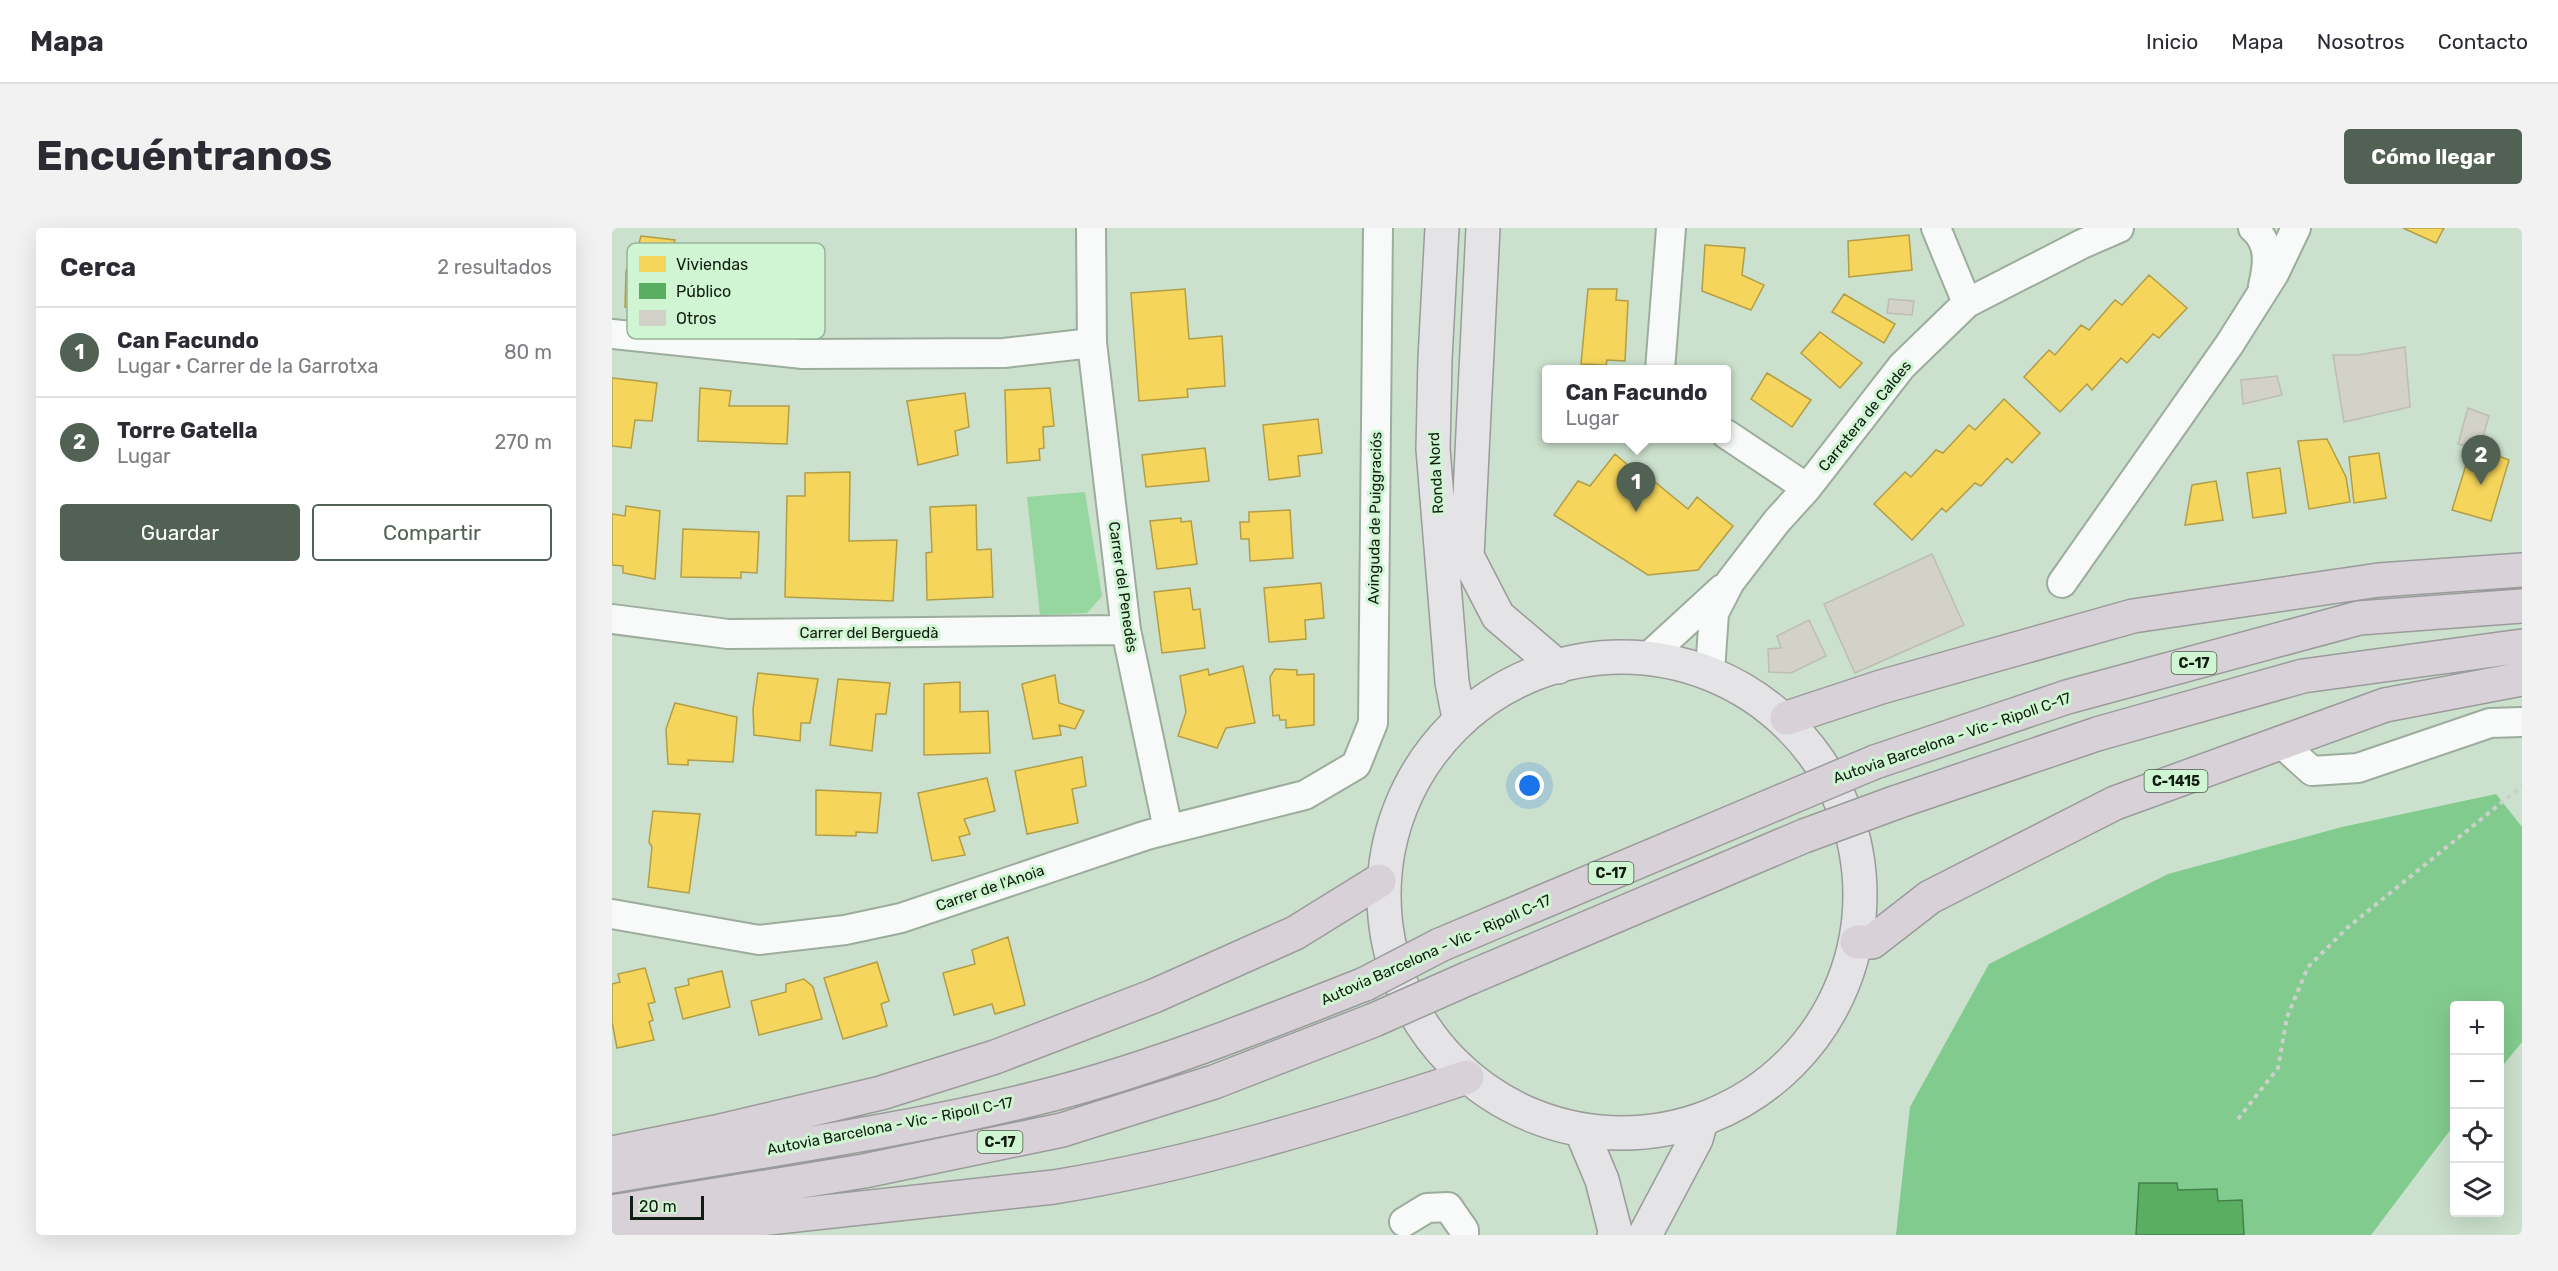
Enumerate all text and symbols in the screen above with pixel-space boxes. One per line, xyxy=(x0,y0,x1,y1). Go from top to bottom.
text: Mapa xyxy=(30,25,104,58)
text: Inicio xyxy=(2146,29,2198,54)
text: Mapa xyxy=(2231,29,2284,54)
text: Nosotros xyxy=(2317,29,2405,54)
text: Contacto xyxy=(2438,29,2528,54)
button: Cómo llegar xyxy=(2344,129,2522,184)
text: Encuéntranos xyxy=(36,131,332,181)
legend xyxy=(627,243,825,339)
text: Cerca xyxy=(60,252,136,283)
text: 2 resultados xyxy=(437,255,552,279)
text: Viviendas xyxy=(676,255,748,274)
text: Público xyxy=(676,282,731,301)
text: Otros xyxy=(676,309,716,328)
text: Can Facundo xyxy=(117,327,259,354)
text: 1 xyxy=(75,340,84,364)
text: 80 m xyxy=(504,340,552,364)
text: Lugar · Carrer de la Garrotxa xyxy=(117,354,378,378)
street label: Carretera de Caldes xyxy=(1815,357,1915,475)
popup xyxy=(1542,365,1731,443)
text: Can Facundo xyxy=(1566,379,1707,406)
text: Lugar xyxy=(1566,406,1619,430)
text: Torre Gatella xyxy=(117,417,258,444)
text: 2 xyxy=(73,430,86,454)
text: 270 m xyxy=(495,430,552,454)
street label: Avinguda de Puiggraciós xyxy=(1364,431,1386,605)
street label: Ronda Nord xyxy=(1425,432,1447,514)
pin: 2 xyxy=(2462,436,2500,485)
text: Lugar xyxy=(117,444,171,468)
pin: 1 xyxy=(1616,462,1656,512)
button: Guardar xyxy=(60,504,300,561)
button: Compartir xyxy=(312,504,552,561)
street label: Carrer del Penedès xyxy=(1105,520,1141,654)
street label: Carrer del Berguedà xyxy=(799,624,939,642)
road number: C-17 xyxy=(2172,652,2216,674)
street label: Autovia Barcelona - Vic - Ripoll C-17 xyxy=(1831,689,2074,787)
road number: C-1415 xyxy=(2144,770,2208,792)
your location xyxy=(1515,771,1544,800)
street label: Carrer de l'Anoia xyxy=(933,861,1047,915)
road number: C-17 xyxy=(1588,862,1634,884)
street label: Autovia Barcelona - Vic - Ripoll C-17 xyxy=(1318,891,1554,1009)
map controls xyxy=(2450,1001,2504,1217)
button: + xyxy=(2450,1001,2504,1055)
button: − xyxy=(2450,1055,2504,1109)
street label: Autovia Barcelona - Vic - Ripoll C-17 xyxy=(765,1093,1015,1159)
button: locate xyxy=(2450,1109,2504,1163)
road number: C-17 xyxy=(978,1131,1022,1153)
button: layers xyxy=(2450,1163,2504,1217)
scale bar xyxy=(630,1193,704,1220)
text: 20 m xyxy=(639,1197,677,1216)

